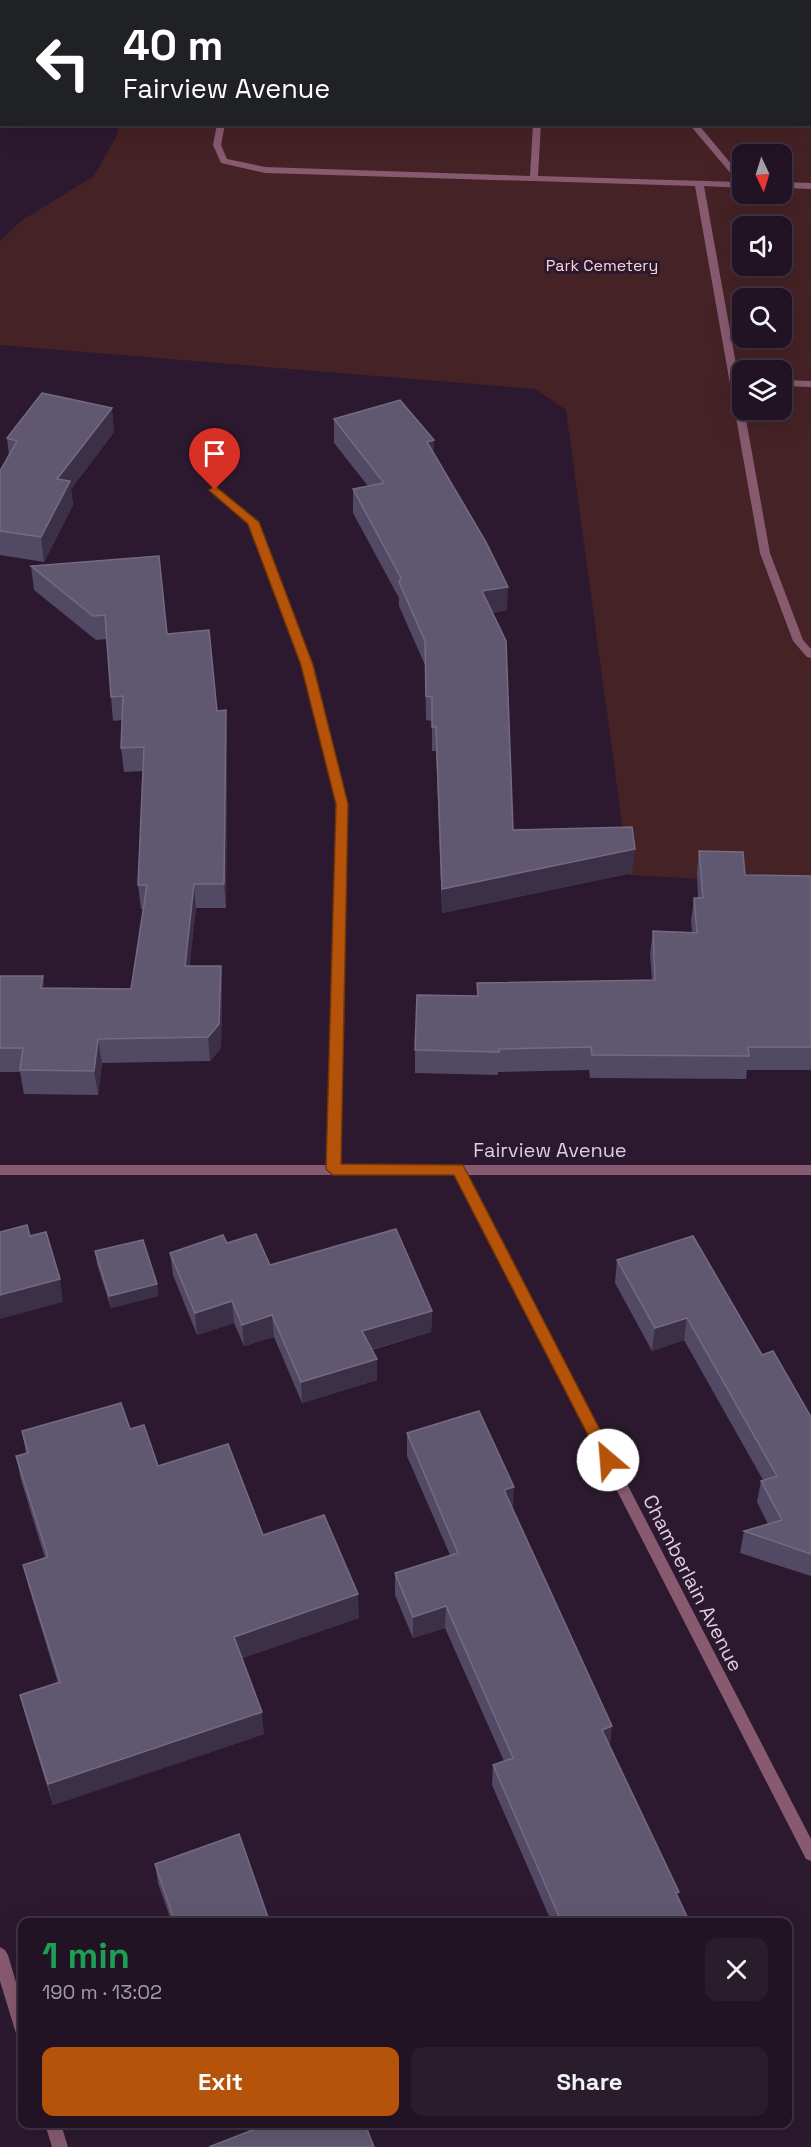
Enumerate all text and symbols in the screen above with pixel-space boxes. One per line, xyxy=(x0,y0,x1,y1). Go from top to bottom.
text: 40 m xyxy=(123,19,223,72)
icon: left xyxy=(24,24,102,102)
text: Fairview Avenue xyxy=(123,71,330,106)
north arrow xyxy=(732,144,792,204)
map controls xyxy=(732,144,792,420)
button: sound xyxy=(732,216,792,276)
park label: Park Cemetery xyxy=(546,255,658,276)
button: search xyxy=(732,288,792,348)
button: layers xyxy=(732,360,792,420)
pin xyxy=(189,428,240,490)
icon: arrive xyxy=(198,437,231,470)
street label: Fairview Avenue xyxy=(473,1137,627,1163)
position arrow xyxy=(576,1428,640,1492)
street label: Chamberlain Avenue xyxy=(637,1490,749,1676)
text: 1 min xyxy=(42,1933,130,1979)
button: close xyxy=(705,1938,768,2001)
text: 190 m · 13:02 xyxy=(42,1979,162,2005)
button: Exit xyxy=(42,2047,399,2116)
button: Share xyxy=(411,2047,768,2116)

